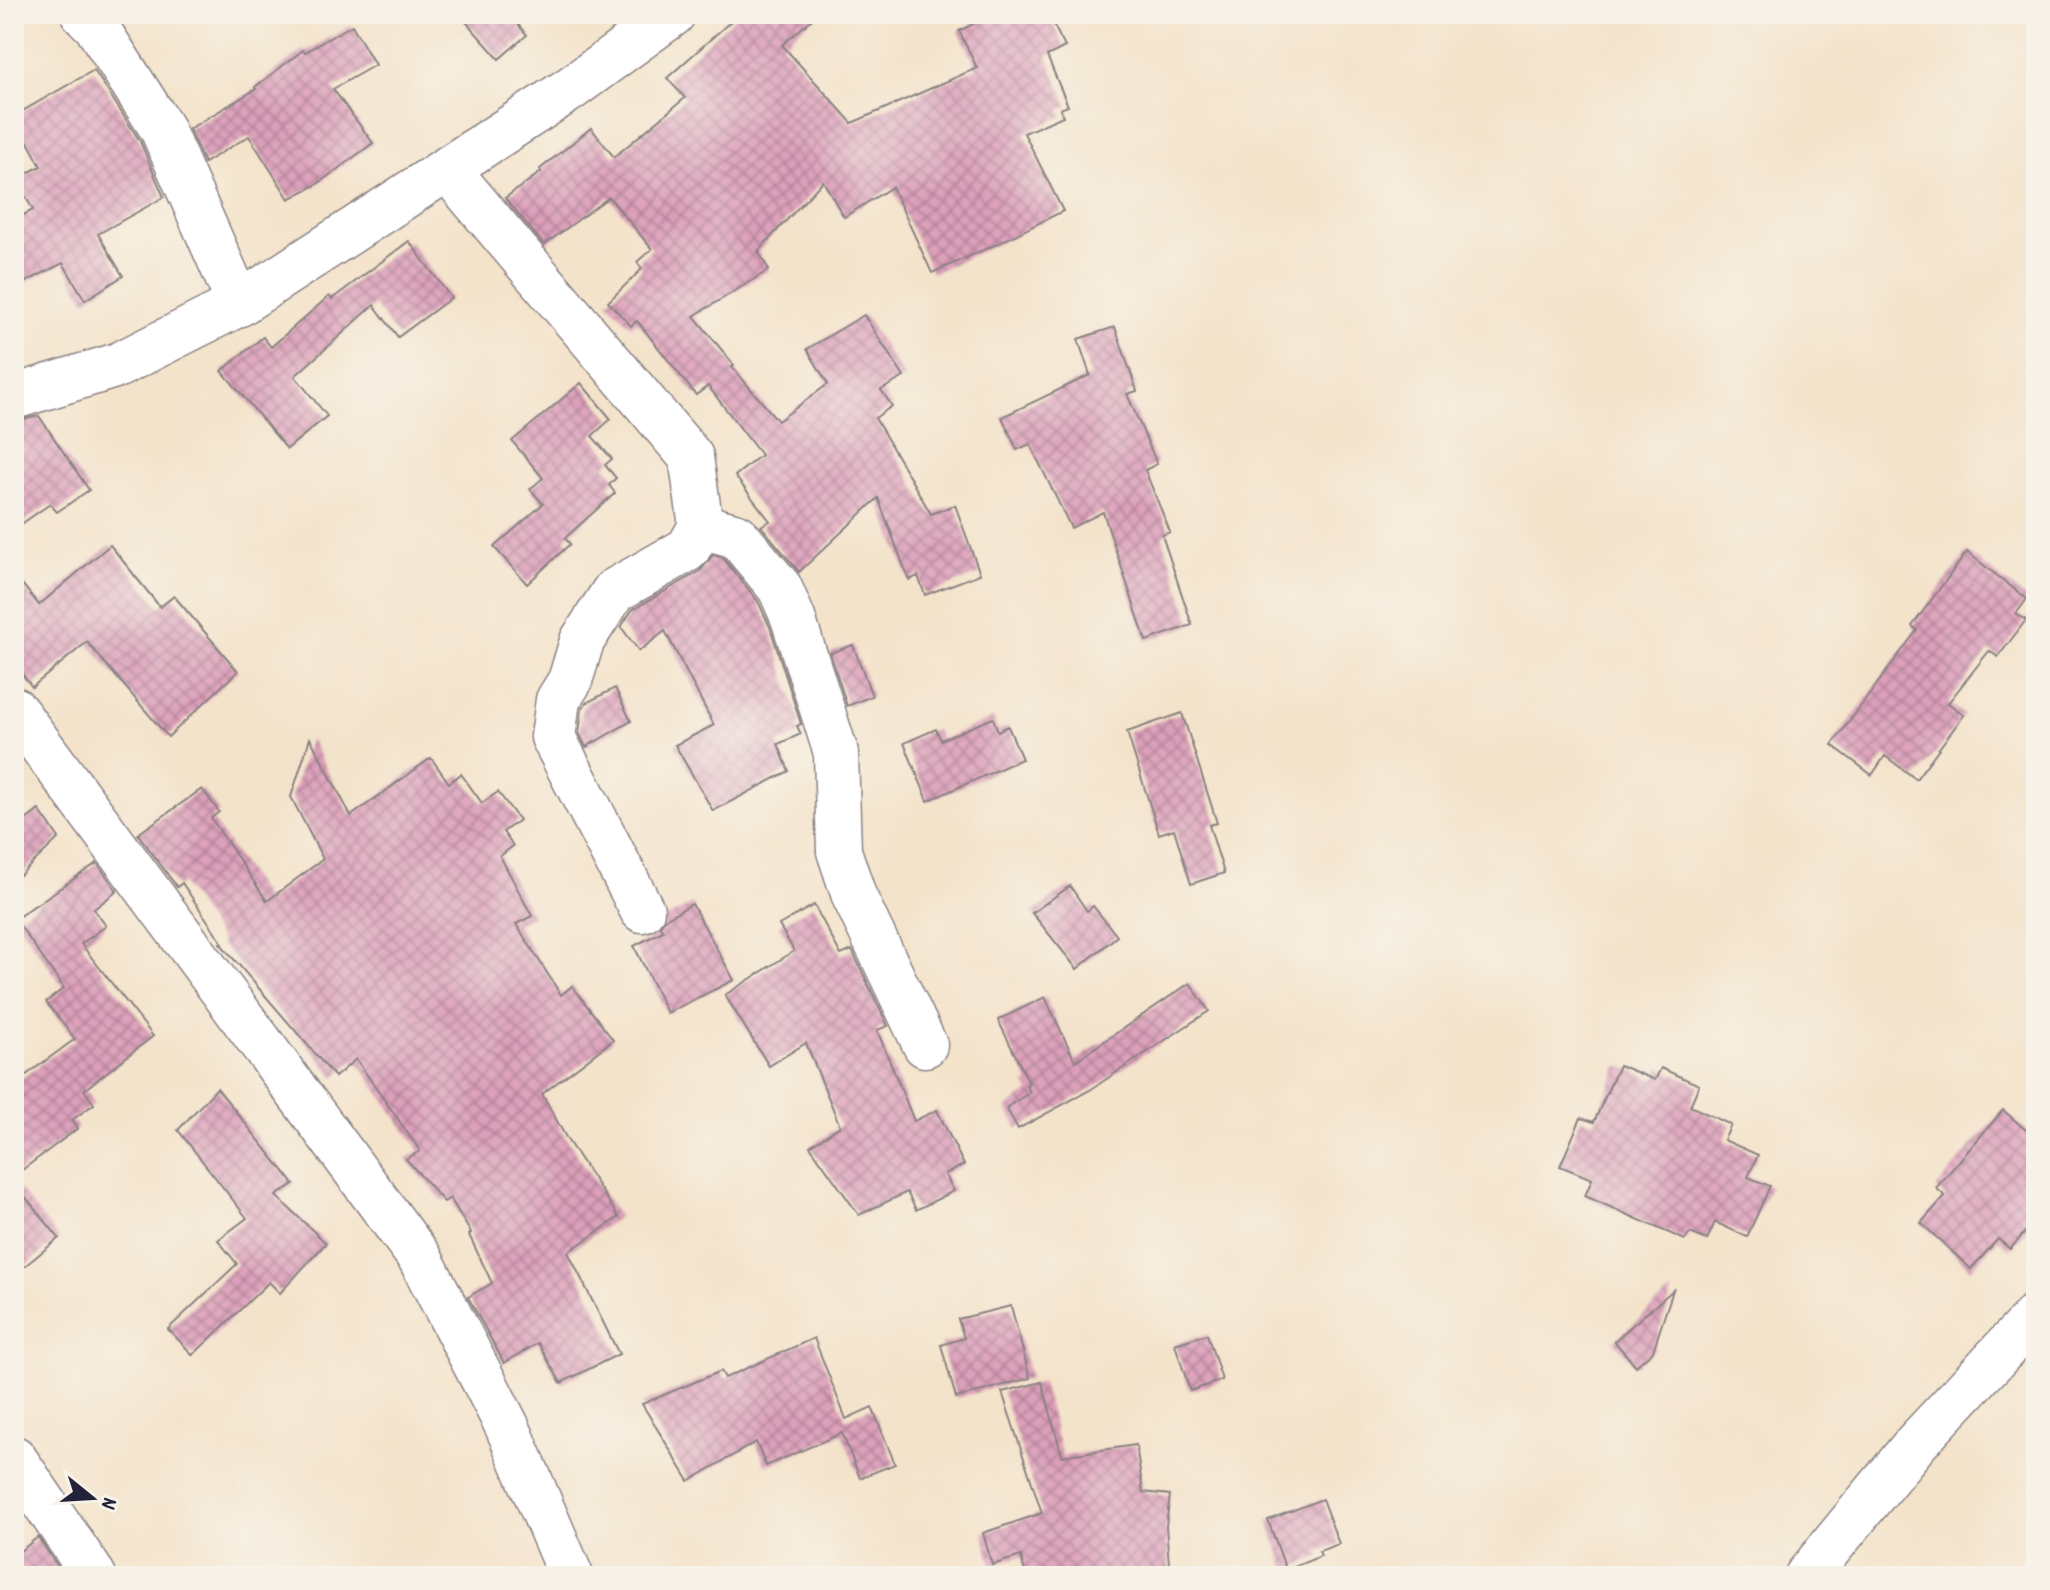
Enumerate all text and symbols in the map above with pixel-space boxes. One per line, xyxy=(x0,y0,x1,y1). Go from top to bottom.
north arrow xyxy=(52,1458,132,1538)
text: N xyxy=(91,1493,124,1513)

